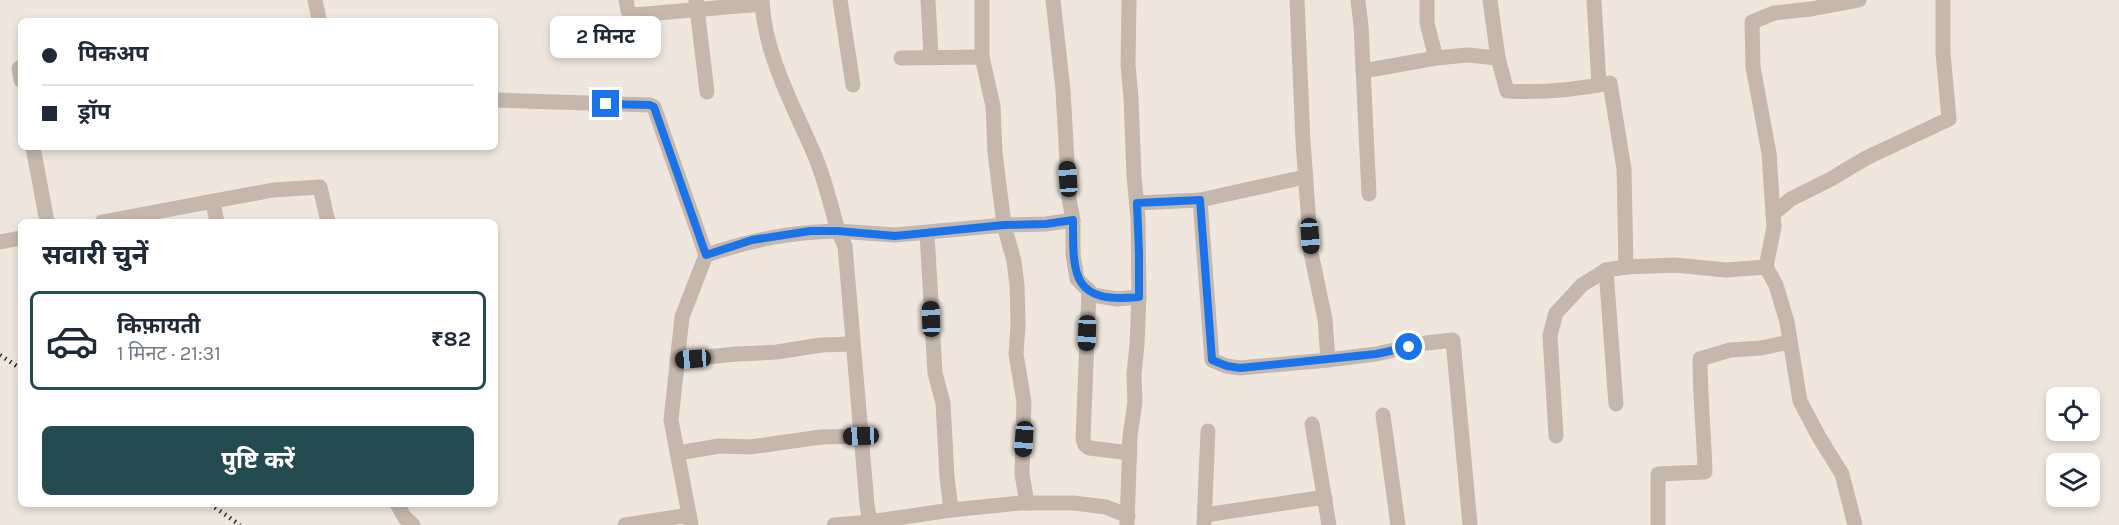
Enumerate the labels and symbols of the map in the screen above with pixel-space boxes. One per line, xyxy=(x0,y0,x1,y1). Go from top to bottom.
callout: 2 मिनट xyxy=(550,17,662,59)
route end xyxy=(592,90,619,117)
car xyxy=(1058,160,1078,198)
car xyxy=(1300,217,1320,255)
car xyxy=(921,301,941,337)
car xyxy=(1077,315,1097,351)
route start xyxy=(1395,333,1422,360)
car xyxy=(674,349,712,369)
car xyxy=(1014,420,1034,458)
car xyxy=(843,426,879,446)

